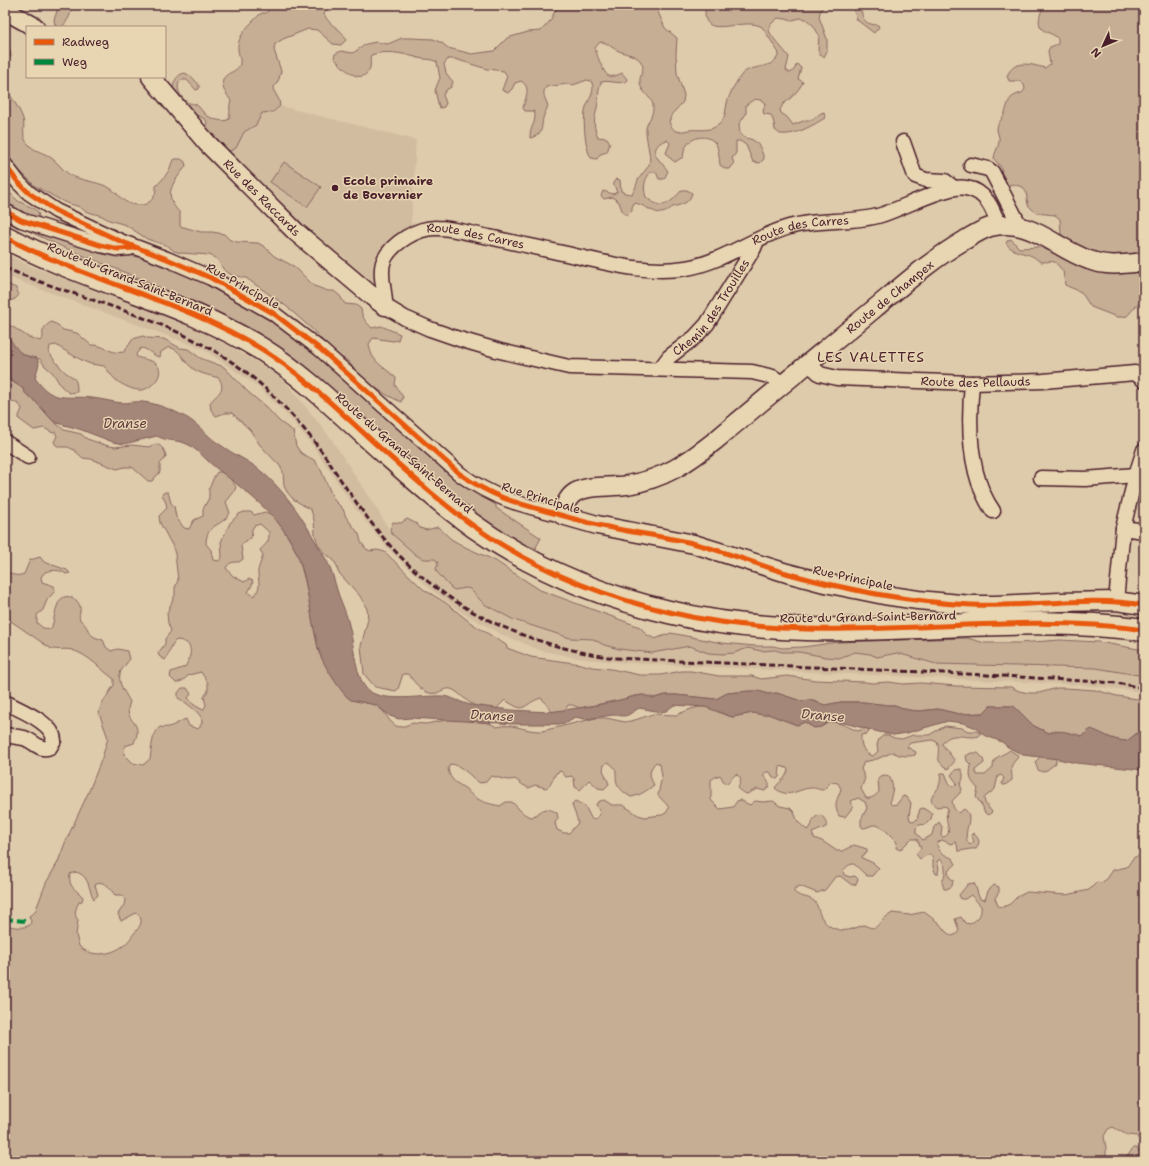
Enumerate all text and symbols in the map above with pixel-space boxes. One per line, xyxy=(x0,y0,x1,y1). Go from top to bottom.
legend xyxy=(26,26,166,78)
north arrow xyxy=(1083,26,1123,66)
text: Radweg xyxy=(62,34,109,50)
text: N xyxy=(1088,44,1105,61)
text: Weg xyxy=(62,54,87,70)
street label: Rue des Raccards xyxy=(220,156,304,240)
place label: Ecole primaire de Bovernier xyxy=(343,173,433,203)
marker: Ecole primaire de Bovernier xyxy=(330,183,340,193)
street label: Route des Carres xyxy=(749,212,849,249)
street label: Route des Carres xyxy=(425,220,526,253)
street label: Route du Grand-Saint-Bernard xyxy=(45,238,215,320)
street label: Chemin des Trouilles xyxy=(669,256,753,359)
street label: Route de Champex xyxy=(843,257,937,337)
street label: Rue Principale xyxy=(203,259,283,313)
district label: LES VALETTES xyxy=(817,348,925,366)
street label: Route des Pellauds xyxy=(920,373,1031,391)
street label: Route du Grand-Saint-Bernard xyxy=(332,389,476,517)
water label: Dranse xyxy=(103,415,147,432)
street label: Rue Principale xyxy=(500,478,583,518)
street label: Rue Principale xyxy=(811,562,895,594)
street label: Route du Grand-Saint-Bernard xyxy=(779,607,957,627)
water label: Dranse xyxy=(800,705,845,726)
water label: Dranse xyxy=(470,706,514,725)

